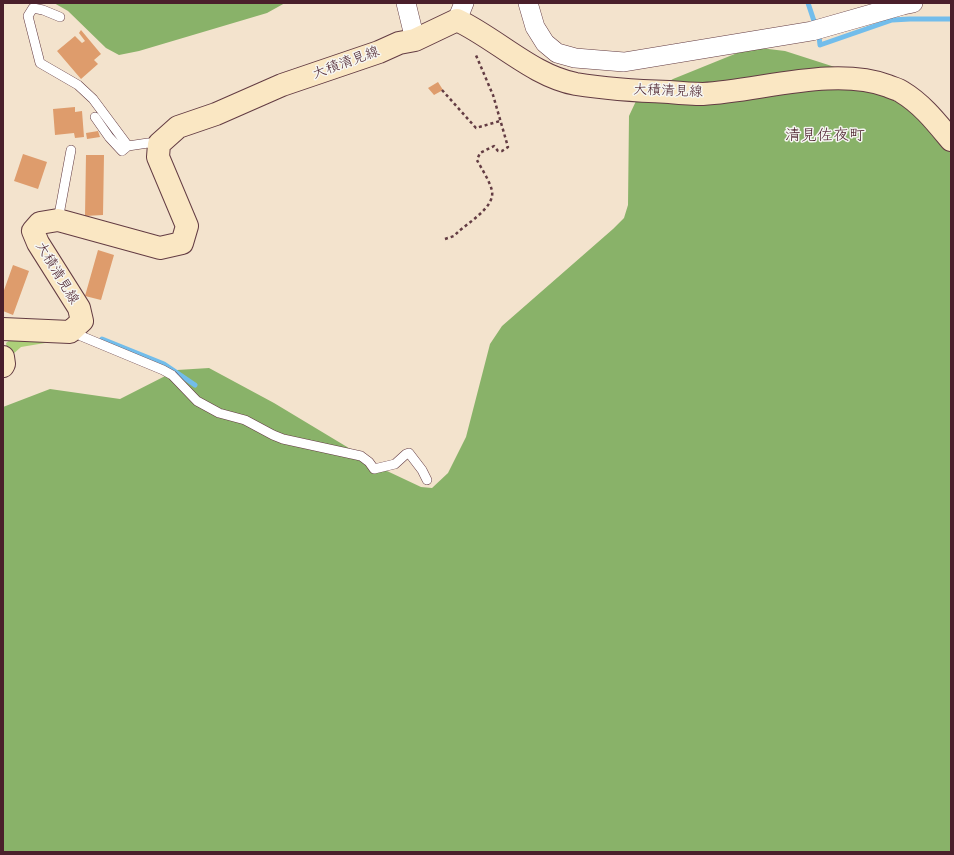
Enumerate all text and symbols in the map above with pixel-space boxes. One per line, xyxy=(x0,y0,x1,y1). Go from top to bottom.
street label: 大積清見線 xyxy=(310,43,382,83)
street label: 大積清見線 xyxy=(633,81,703,101)
district label: 清見佐夜町 xyxy=(785,126,865,146)
street label: 大積清見線 xyxy=(32,239,82,307)

